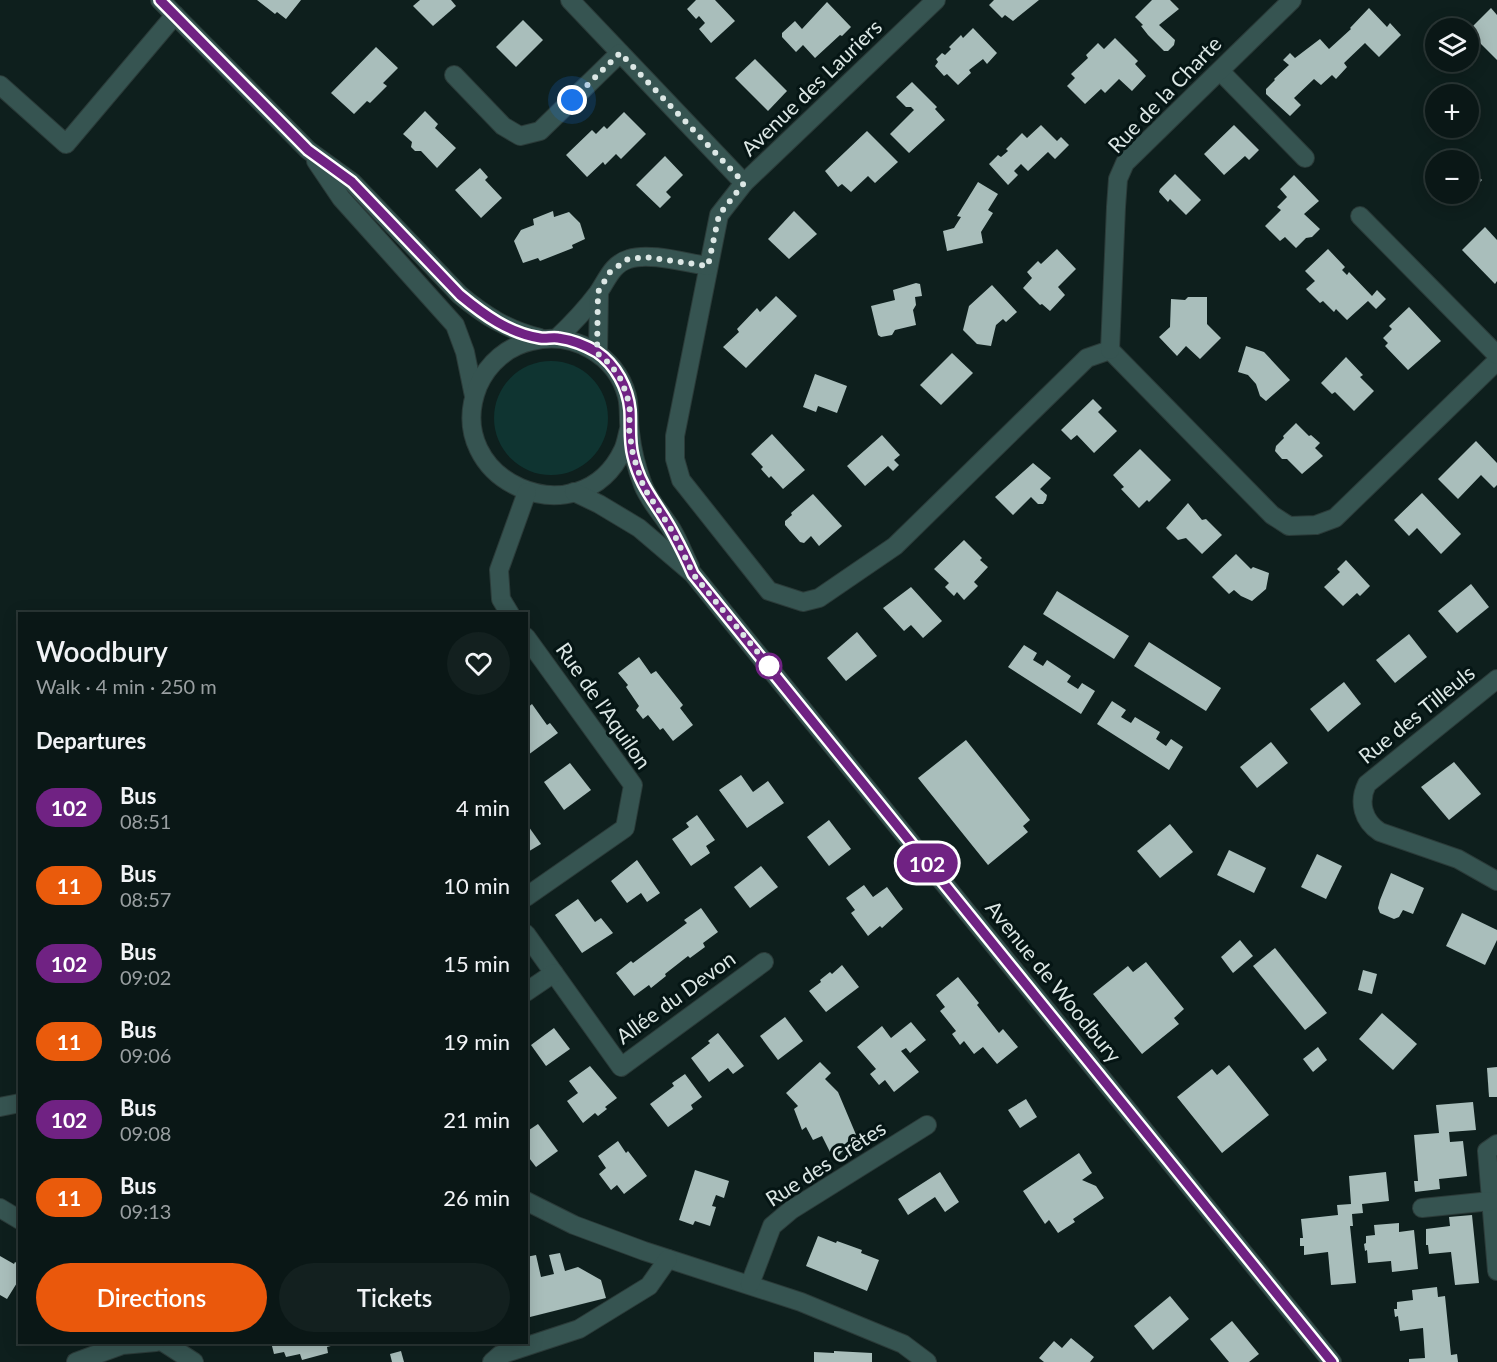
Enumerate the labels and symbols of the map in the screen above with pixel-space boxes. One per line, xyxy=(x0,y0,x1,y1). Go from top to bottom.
street label: Avenue des Lauriers xyxy=(736,13,886,160)
street label: Rue de la Charte xyxy=(1102,31,1226,157)
your location xyxy=(557,85,587,115)
street label: Rue de l'Aquilon xyxy=(551,637,657,773)
unlabelled marker xyxy=(756,653,782,679)
street label: Rue des Tilleuls xyxy=(1353,660,1479,768)
line badge: 102 xyxy=(892,844,962,882)
street label: Avenue de Woodbury xyxy=(981,895,1127,1067)
street label: Allée du Devon xyxy=(611,945,740,1048)
street label: Rue des Crêtes xyxy=(760,1115,890,1211)

